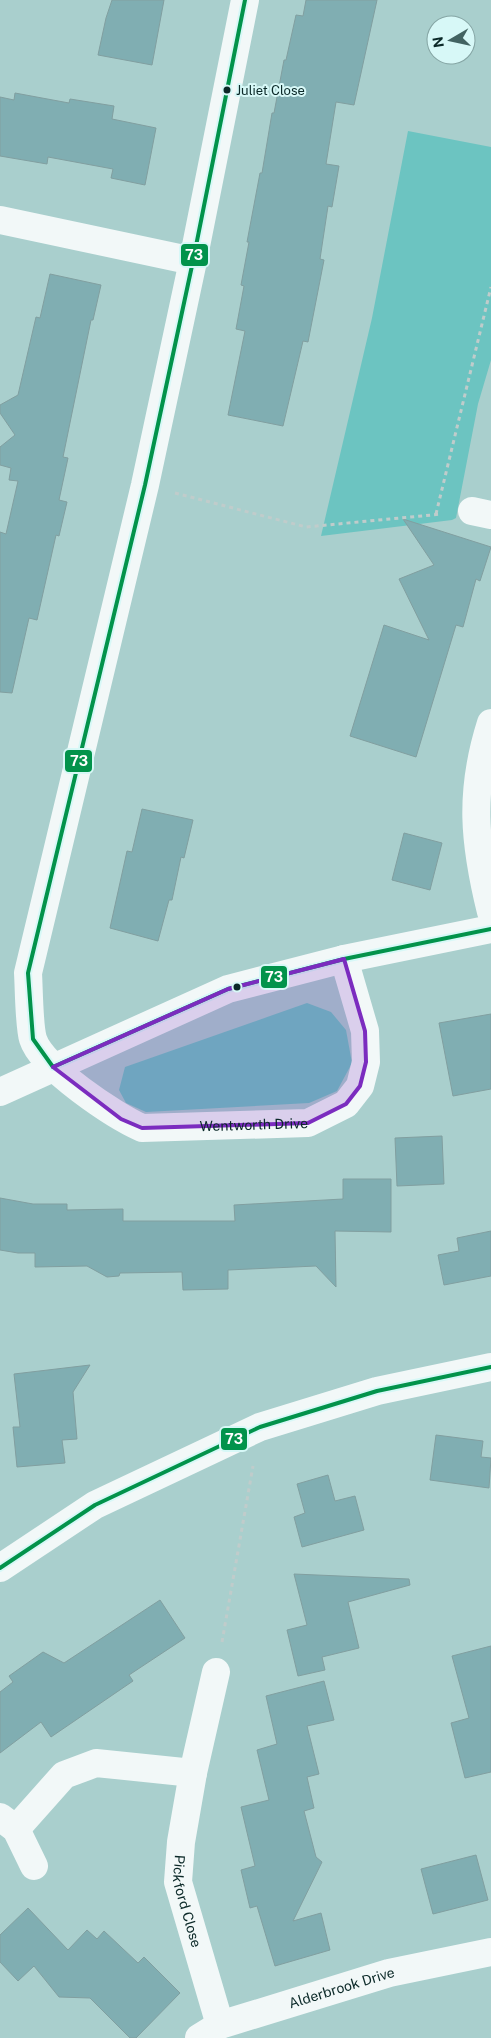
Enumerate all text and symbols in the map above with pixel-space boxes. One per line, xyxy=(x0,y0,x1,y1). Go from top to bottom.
north arrow xyxy=(426,15,476,65)
text: N xyxy=(429,35,447,49)
place label: Juliet Close xyxy=(236,83,305,98)
marker: Juliet Close xyxy=(222,85,232,95)
line badge: 73 xyxy=(180,243,209,267)
text: 73 xyxy=(185,247,203,263)
line badge: 73 xyxy=(64,749,93,773)
text: 73 xyxy=(70,753,88,769)
line badge: 73 xyxy=(260,965,288,989)
text: 73 xyxy=(265,969,283,985)
unlabelled marker xyxy=(232,982,242,992)
street label: Wentworth Drive xyxy=(199,1115,308,1134)
line badge: 73 xyxy=(220,1427,248,1451)
text: 73 xyxy=(225,1431,243,1447)
street label: Pickford Close xyxy=(170,1854,205,1949)
street label: Alderbrook Drive xyxy=(287,1964,396,2011)

